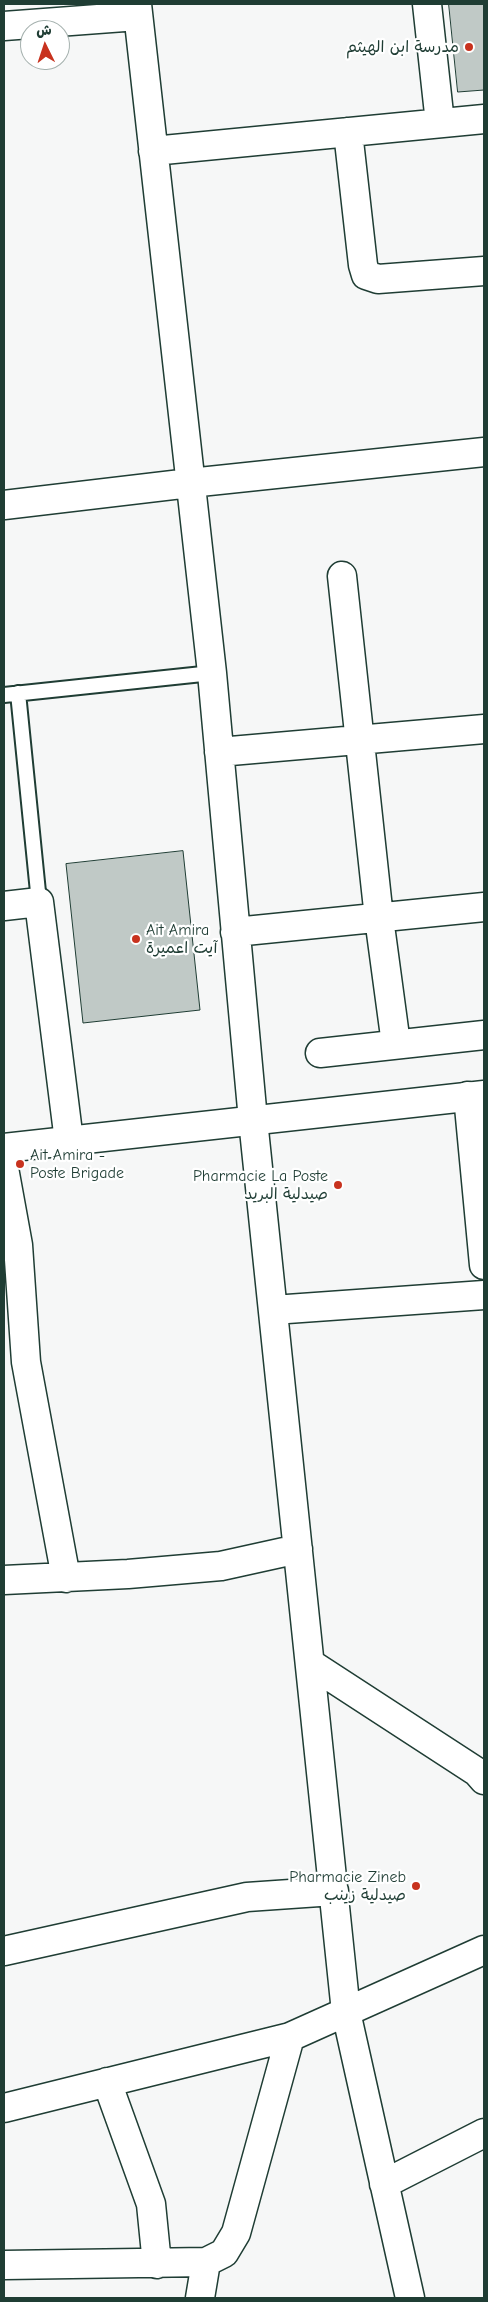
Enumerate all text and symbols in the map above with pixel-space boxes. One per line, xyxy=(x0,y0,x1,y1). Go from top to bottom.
north arrow xyxy=(20,20,70,70)
text: ش xyxy=(36,22,52,40)
place label: مدرسة ابن الهيثم xyxy=(346,37,459,57)
marker: مدرسة ابن الهيثم xyxy=(463,41,475,53)
place label: Ait Amira آيت اعميرة xyxy=(146,920,218,958)
marker: Ait Amira آيت اعميرة xyxy=(130,933,142,945)
place label: Ait Amira - Poste Brigade xyxy=(30,1145,124,1183)
marker: Ait Amira - Poste Brigade xyxy=(14,1158,26,1170)
place label: Pharmacie La Poste صيدلية البريد xyxy=(193,1166,328,1204)
marker: Pharmacie La Poste صيدلية البريد xyxy=(332,1179,344,1191)
place label: Pharmacie Zineb صيدلية زينب xyxy=(289,1867,406,1905)
marker: Pharmacie Zineb صيدلية زينب xyxy=(410,1880,422,1892)

